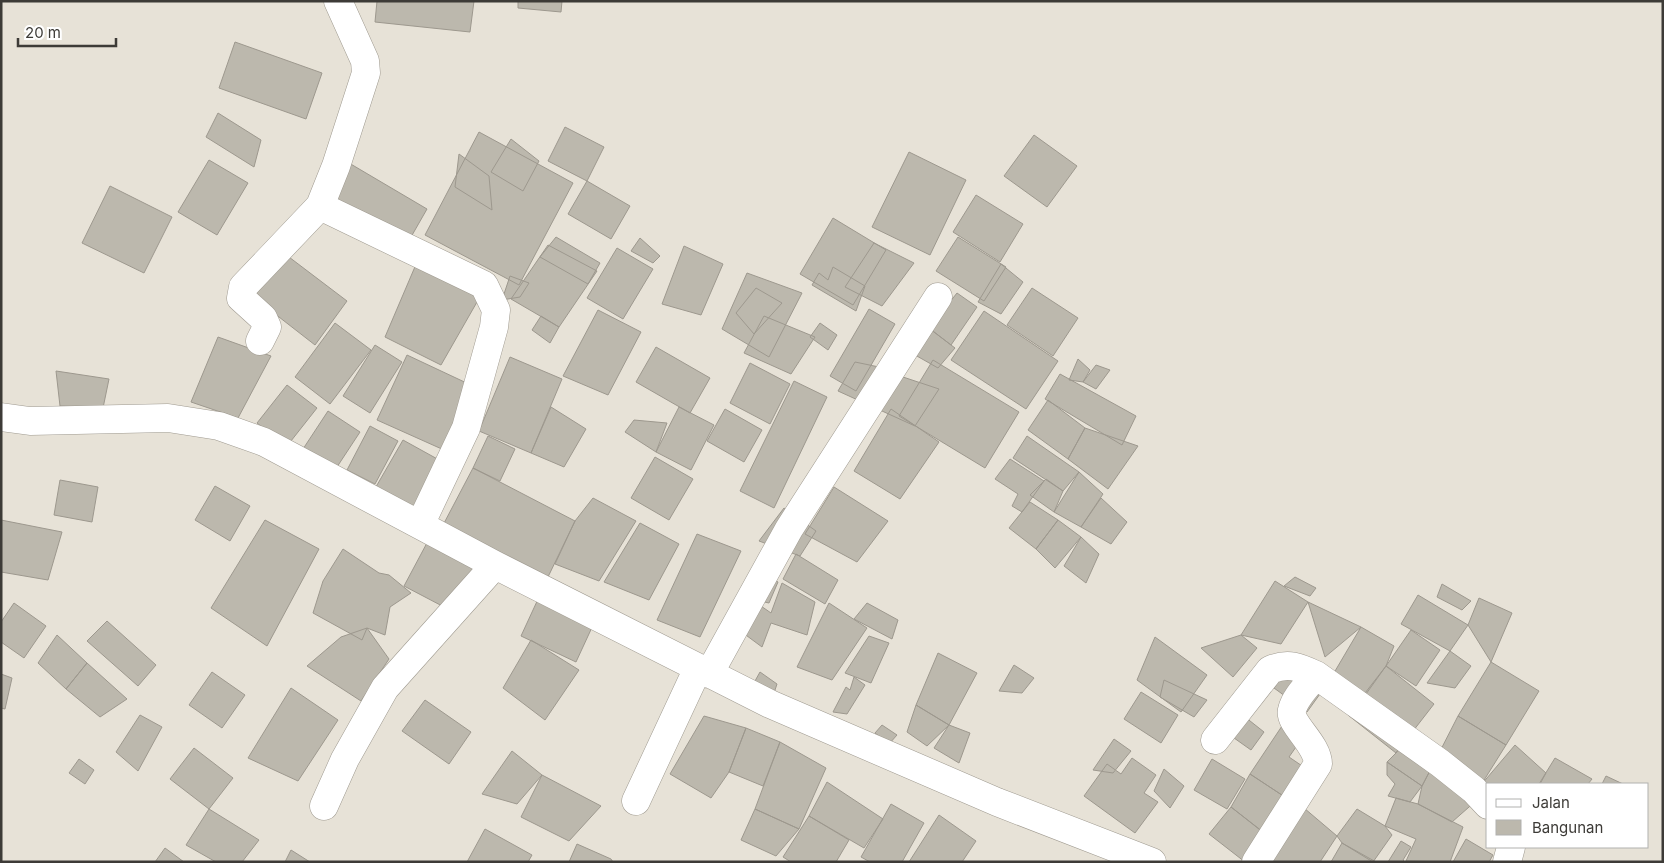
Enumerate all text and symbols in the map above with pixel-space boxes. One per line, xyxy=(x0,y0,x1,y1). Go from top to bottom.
scale bar xyxy=(18,15,115,47)
text: 20 m xyxy=(25,23,61,42)
legend xyxy=(1486,783,1649,848)
text: Jalan xyxy=(1532,793,1570,812)
text: Bangunan xyxy=(1532,818,1603,837)

